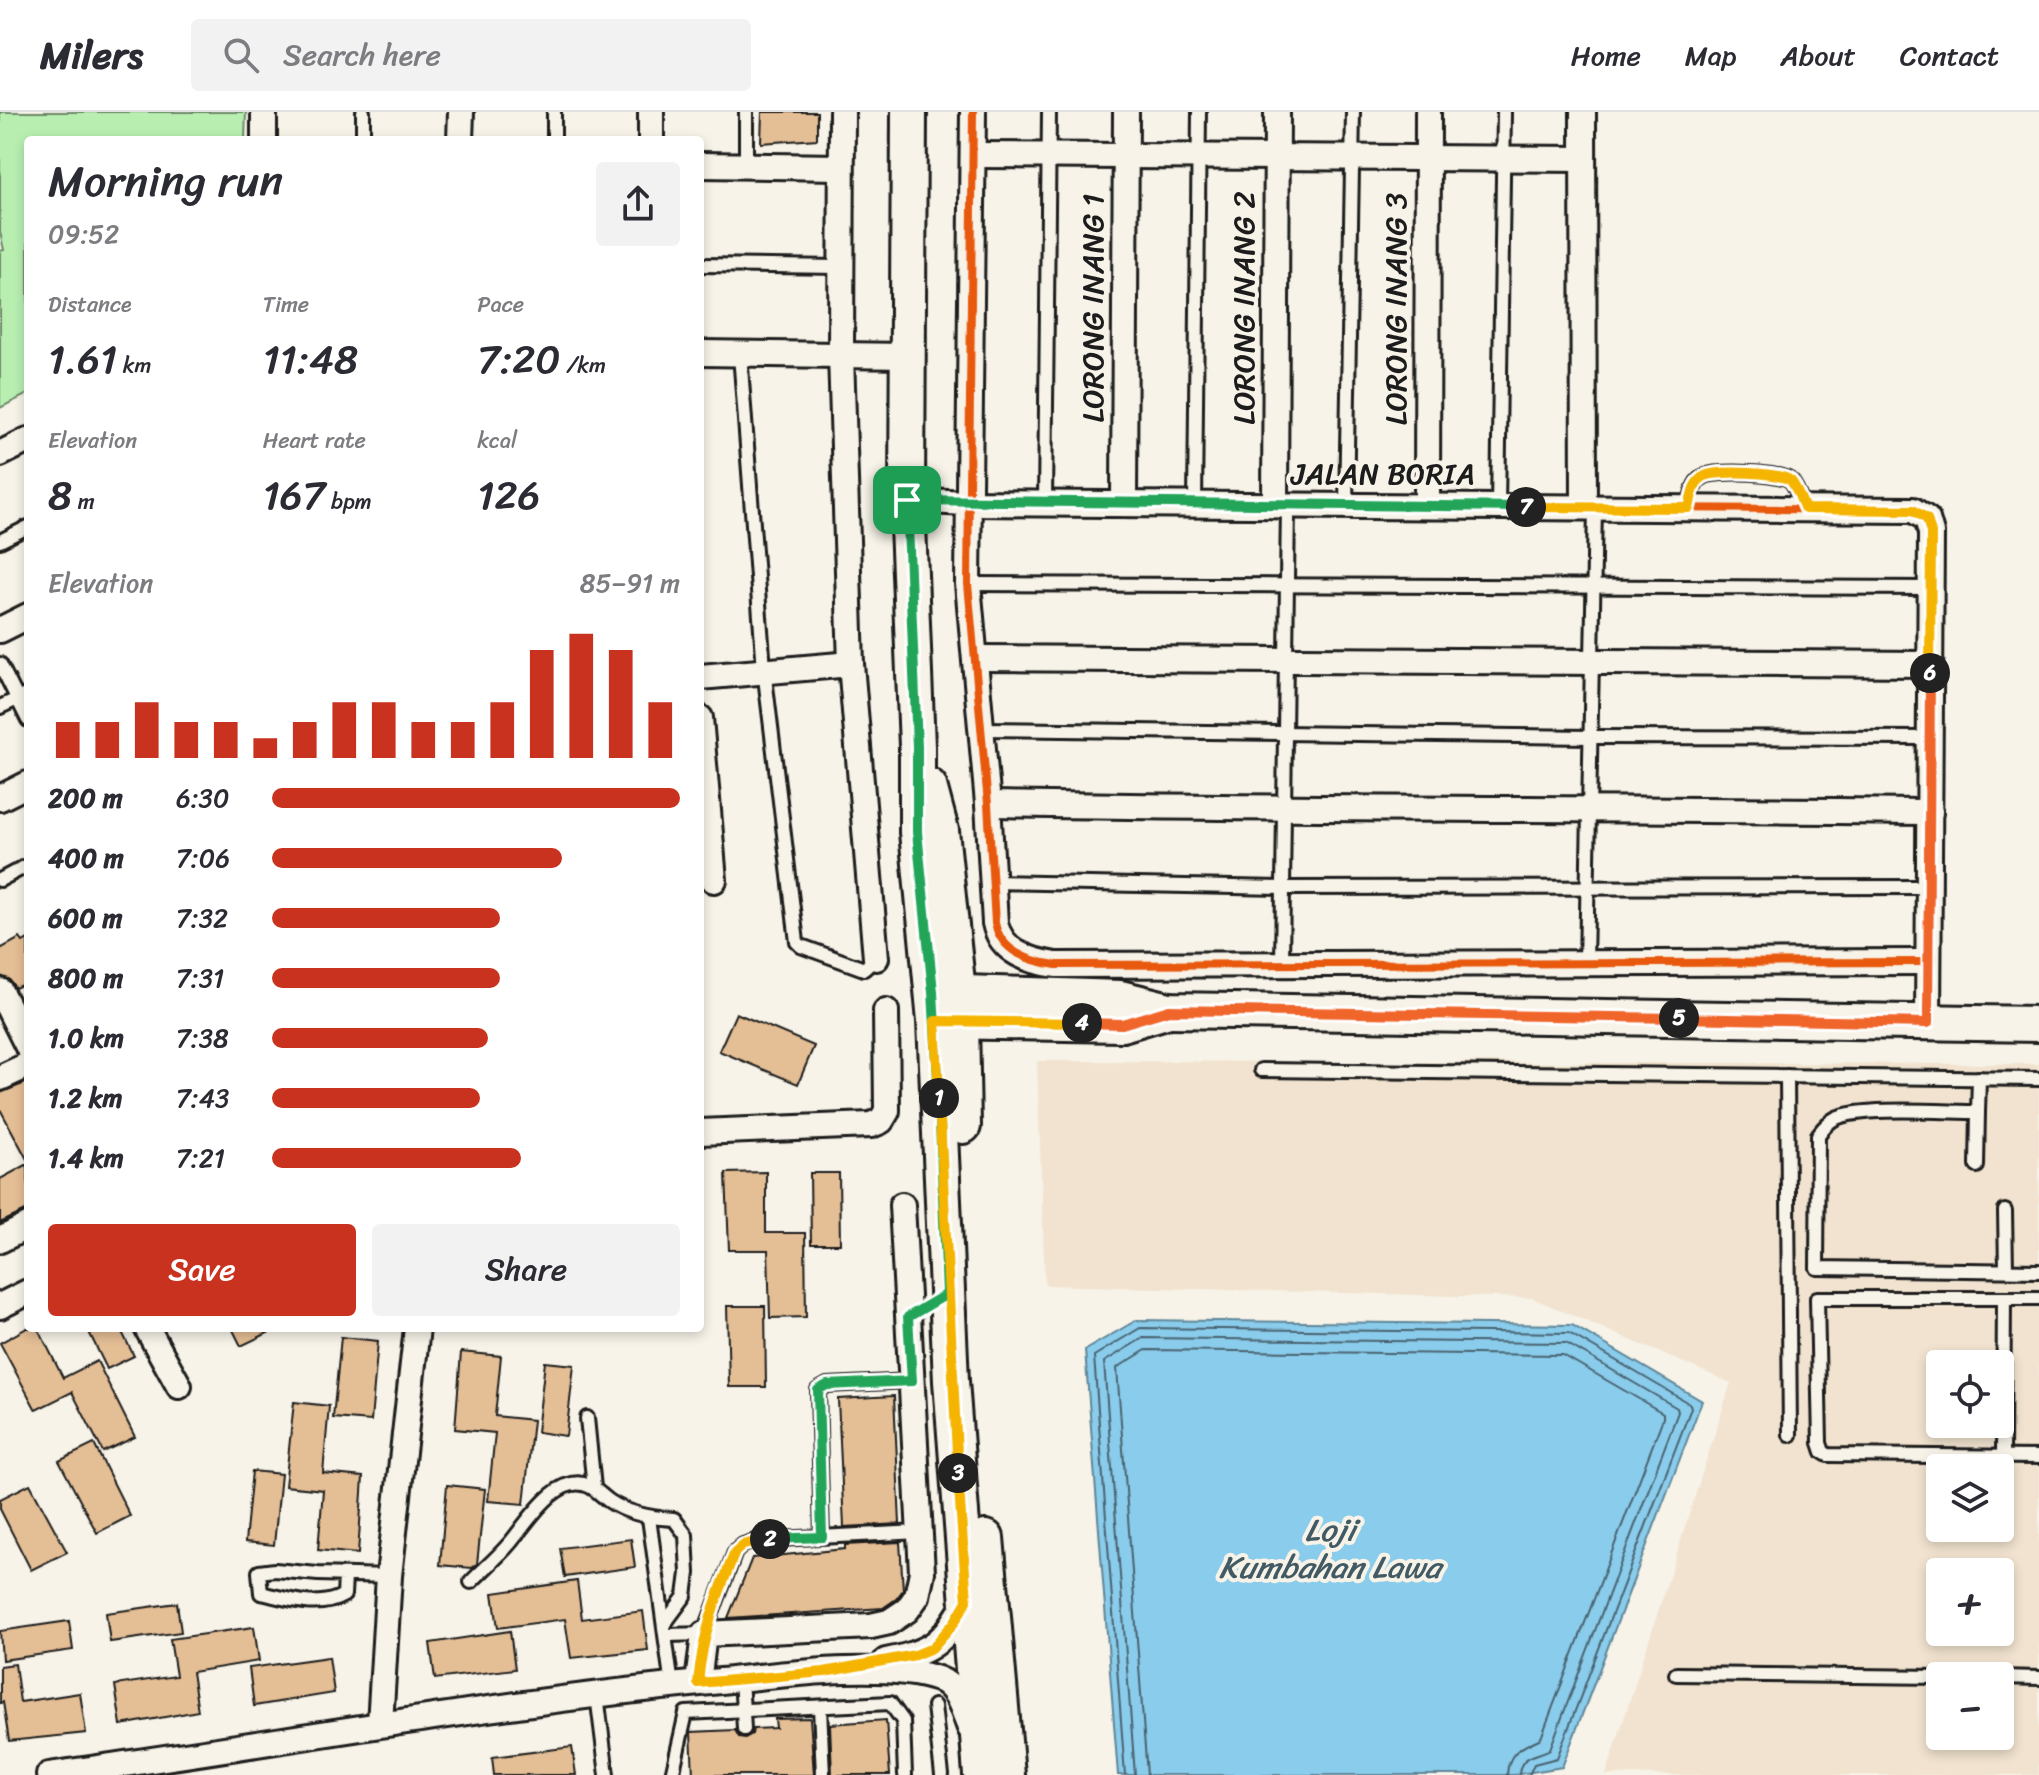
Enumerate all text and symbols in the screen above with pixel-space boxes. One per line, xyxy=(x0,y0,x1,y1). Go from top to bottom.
search box xyxy=(191,19,751,91)
text: Milers xyxy=(40,22,143,89)
text: Search here xyxy=(283,28,441,82)
text: Home xyxy=(1571,31,1641,80)
text: Map xyxy=(1685,31,1736,80)
text: About xyxy=(1780,31,1856,80)
text: Contact xyxy=(1900,31,1999,80)
icon: search xyxy=(219,33,263,77)
text: Morning run xyxy=(48,142,283,220)
button: share xyxy=(596,162,680,246)
street label: LORONG INANG 2 xyxy=(1217,191,1271,425)
street label: LORONG INANG 3 xyxy=(1369,193,1423,425)
street label: LORONG INANG 1 xyxy=(1066,194,1120,423)
text: 09:52 xyxy=(48,211,119,257)
text: Distance xyxy=(48,285,132,324)
text: Time xyxy=(263,285,309,324)
text: Pace xyxy=(477,285,524,324)
text: 1.61 xyxy=(48,324,117,395)
text: 11:48 xyxy=(263,324,358,395)
text: 7:20 xyxy=(477,324,561,395)
text: km xyxy=(117,346,151,385)
text: /km xyxy=(561,346,606,385)
text: Elevation xyxy=(48,421,137,460)
text: Heart rate xyxy=(263,421,366,460)
text: kcal xyxy=(477,421,517,460)
street label: JALAN BORIA xyxy=(1290,447,1475,501)
text: 8 xyxy=(48,460,72,531)
text: 167 xyxy=(263,460,325,531)
text: 126 xyxy=(477,460,540,531)
pin xyxy=(873,466,941,534)
icon: arrive xyxy=(885,478,929,522)
text: m xyxy=(72,482,95,521)
text: bpm xyxy=(325,482,372,521)
pin: 7 xyxy=(1506,487,1546,527)
text: 7 xyxy=(1520,487,1532,526)
text: Elevation xyxy=(48,560,153,606)
text: 85–91 m xyxy=(580,560,680,606)
pin: 6 xyxy=(1910,653,1950,693)
text: 6 xyxy=(1924,653,1936,692)
text: 200 m xyxy=(48,775,123,821)
text: 6:30 xyxy=(176,775,229,821)
text: 400 m xyxy=(48,835,124,881)
text: 7:06 xyxy=(176,835,230,881)
text: 600 m xyxy=(48,895,122,941)
text: 7:32 xyxy=(176,895,228,941)
text: 800 m xyxy=(48,955,123,1001)
text: 7:31 xyxy=(176,955,224,1001)
pin: 5 xyxy=(1659,998,1699,1038)
text: 5 xyxy=(1672,998,1686,1037)
pin: 4 xyxy=(1062,1003,1102,1043)
text: 4 xyxy=(1075,1003,1089,1042)
text: 1.0 km xyxy=(48,1015,124,1061)
text: 7:38 xyxy=(176,1015,229,1061)
text: 1.2 km xyxy=(48,1075,123,1121)
text: 7:43 xyxy=(176,1075,229,1121)
pin: 1 xyxy=(919,1078,959,1118)
text: 1 xyxy=(934,1078,944,1117)
text: 1.4 km xyxy=(48,1135,124,1181)
text: 7:21 xyxy=(176,1135,225,1181)
button: Save xyxy=(48,1224,356,1316)
button: Share xyxy=(372,1224,680,1316)
map controls xyxy=(1926,1350,2014,1750)
button: locate xyxy=(1926,1350,2014,1438)
pin: 3 xyxy=(938,1453,978,1493)
text: 3 xyxy=(952,1453,964,1492)
button: layers xyxy=(1926,1454,2014,1542)
water label: Loji Kumbahan Lawa xyxy=(1219,1502,1445,1596)
pin: 2 xyxy=(750,1519,790,1559)
text: 2 xyxy=(764,1519,776,1558)
button: + xyxy=(1926,1558,2014,1646)
button: − xyxy=(1926,1662,2014,1750)

